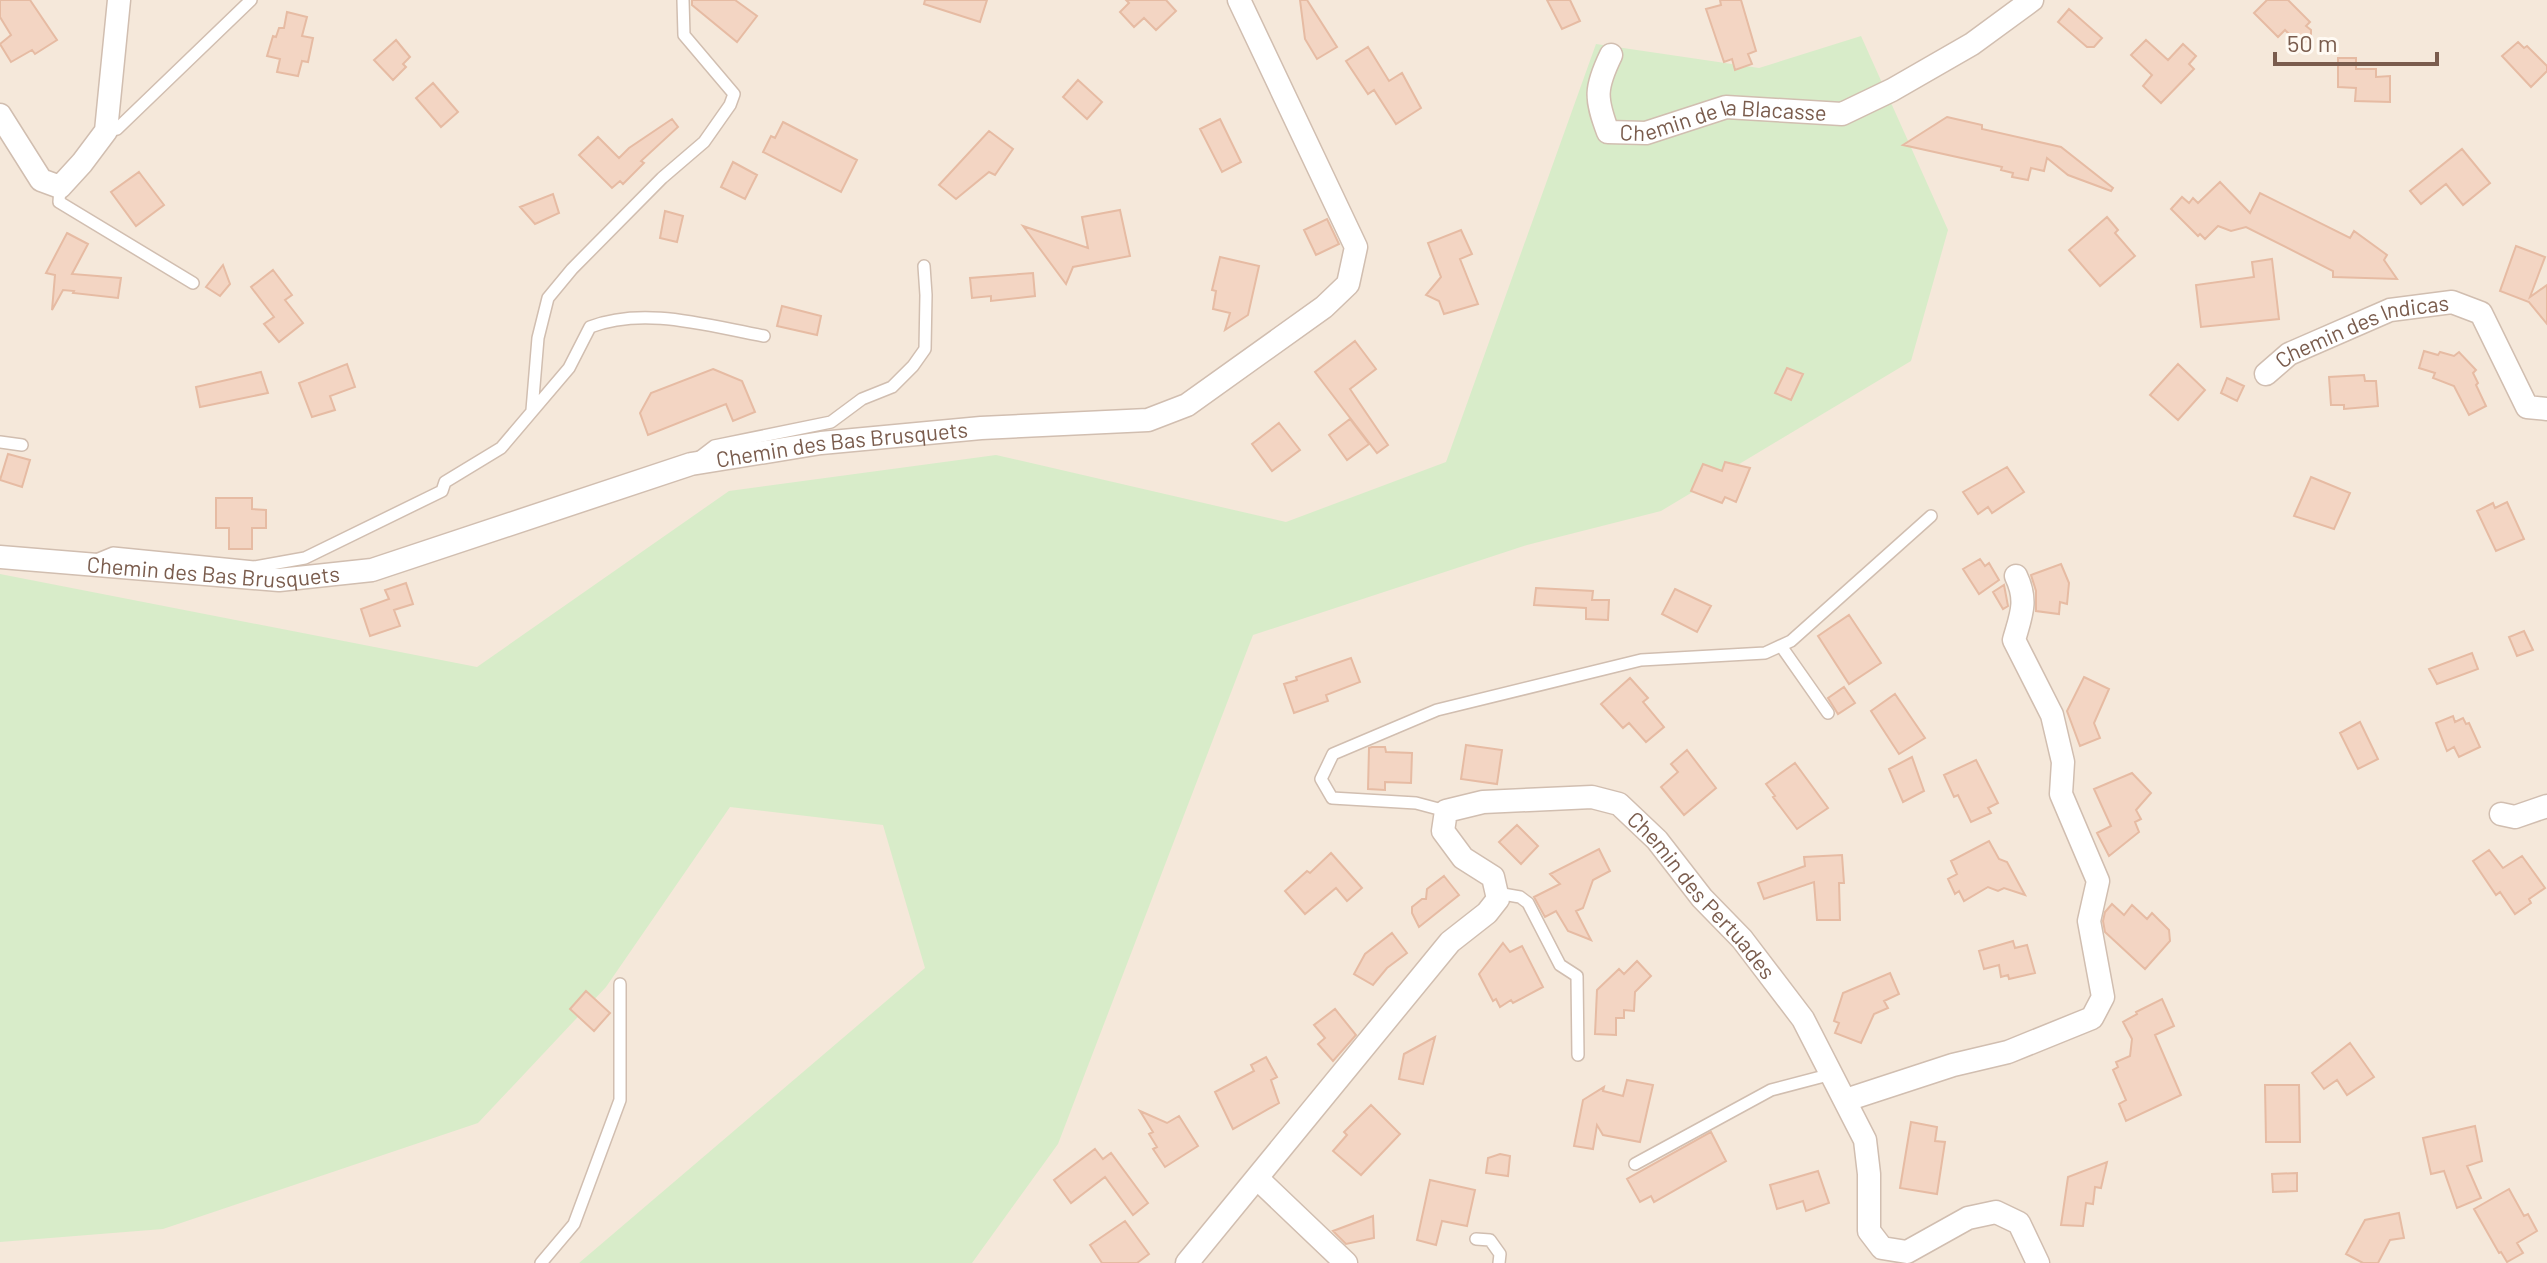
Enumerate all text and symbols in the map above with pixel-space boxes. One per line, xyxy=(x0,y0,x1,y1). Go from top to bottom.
scale bar xyxy=(2275,16,2437,66)
text: 50 m xyxy=(2287,28,2338,57)
street label: Chemin de la Blacasse xyxy=(1619,93,1828,145)
street label: Chemin des Indicas xyxy=(2269,289,2450,372)
street label: Chemin des Bas Brusquets xyxy=(714,415,969,472)
street label: Chemin des Bas Brusquets xyxy=(86,550,341,592)
street label: Chemin des Pertuades xyxy=(1623,805,1782,984)

